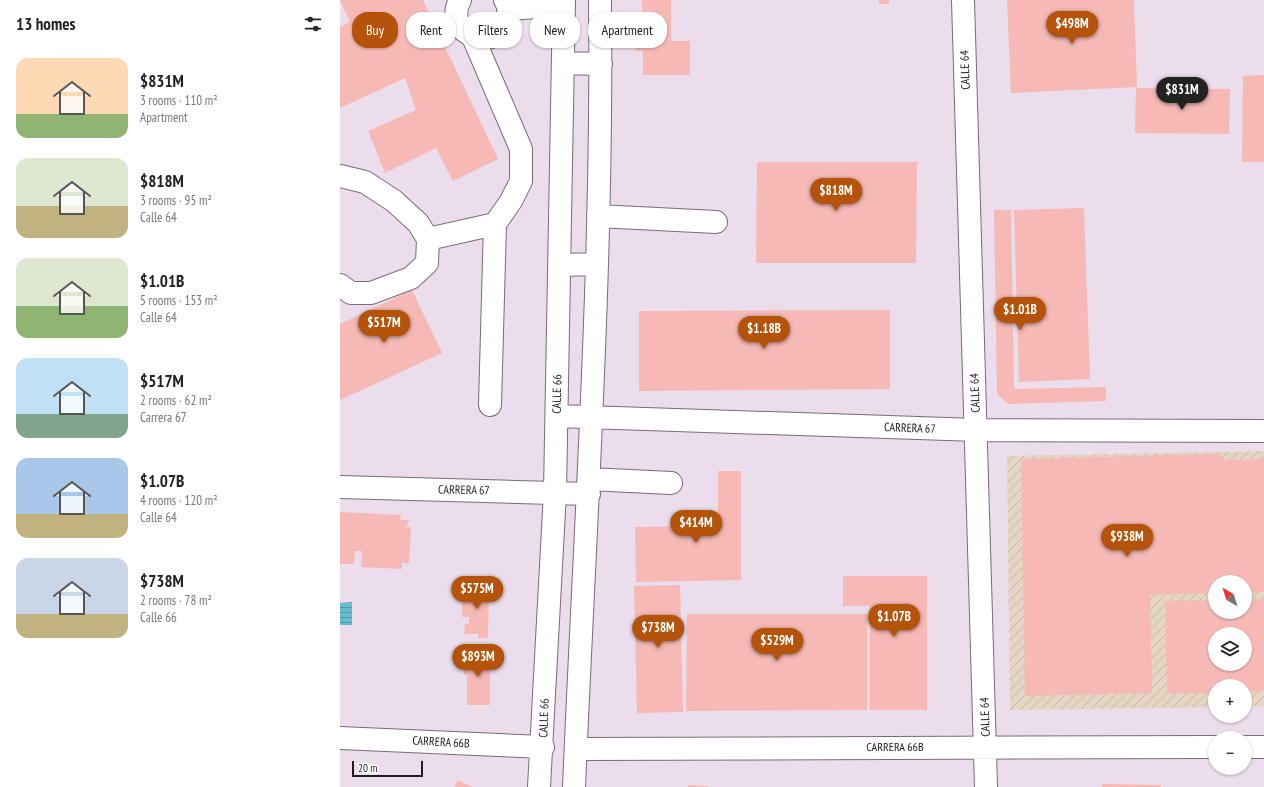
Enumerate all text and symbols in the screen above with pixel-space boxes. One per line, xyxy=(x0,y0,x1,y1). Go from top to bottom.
pin: $498M xyxy=(1044,11,1100,45)
chip: Buy xyxy=(352,12,398,48)
chip: Rent xyxy=(406,12,456,48)
chip: Filters xyxy=(464,12,522,48)
chip: New xyxy=(530,12,580,48)
chip: Apartment xyxy=(588,12,667,48)
text: 13 homes xyxy=(16,13,75,35)
icon: filters xyxy=(302,13,324,35)
text: $498M xyxy=(1055,15,1089,32)
street label: CALLE 64 xyxy=(956,50,973,90)
text: $831M xyxy=(140,70,184,92)
icon: home xyxy=(48,74,96,122)
pin: $831M xyxy=(1154,77,1210,111)
text: $831M xyxy=(1165,81,1199,98)
text: 3 rooms · 110 m² xyxy=(140,92,218,109)
text: Apartment xyxy=(140,109,188,126)
text: $818M xyxy=(140,170,184,192)
icon: home xyxy=(48,174,96,222)
pin: $818M xyxy=(808,178,864,212)
text: $818M xyxy=(819,182,853,199)
text: 3 rooms · 95 m² xyxy=(140,192,212,209)
text: Calle 64 xyxy=(140,209,177,226)
text: $1.01B xyxy=(140,270,184,292)
icon: home xyxy=(48,274,96,322)
text: 5 rooms · 153 m² xyxy=(140,292,218,309)
pin: $1.01B xyxy=(987,297,1053,331)
text: $1.01B xyxy=(1003,301,1037,318)
text: Calle 64 xyxy=(140,309,177,326)
pin: $517M xyxy=(356,310,412,344)
text: $517M xyxy=(367,314,401,331)
pin: $1.18B xyxy=(731,316,797,350)
text: $1.18B xyxy=(747,320,781,337)
text: $517M xyxy=(140,370,184,392)
street label: CALLE 64 xyxy=(966,373,983,413)
icon: home xyxy=(48,374,96,422)
street label: CALLE 66 xyxy=(549,374,564,414)
text: 2 rooms · 62 m² xyxy=(140,392,212,409)
text: Carrera 67 xyxy=(140,409,187,426)
street label: CARRERA 67 xyxy=(884,419,936,436)
text: $1.07B xyxy=(140,470,184,492)
icon: home xyxy=(48,474,96,522)
street label: CARRERA 67 xyxy=(438,482,490,497)
text: 4 rooms · 120 m² xyxy=(140,492,218,509)
text: Calle 64 xyxy=(140,509,177,526)
pin: $414M xyxy=(668,510,724,544)
text: $414M xyxy=(679,514,713,531)
pin: $938M xyxy=(1099,524,1155,558)
text: $938M xyxy=(1110,528,1144,545)
text: $738M xyxy=(140,570,184,592)
icon: home xyxy=(48,574,96,622)
north arrow xyxy=(1208,575,1252,619)
map controls xyxy=(1208,575,1252,775)
pin: $575M xyxy=(449,576,505,610)
text: $575M xyxy=(460,580,494,597)
text: 2 rooms · 78 m² xyxy=(140,592,212,609)
pin: $1.07B xyxy=(861,604,927,638)
text: $1.07B xyxy=(877,608,911,625)
text: Calle 66 xyxy=(140,609,177,626)
pin: $738M xyxy=(630,615,686,649)
text: $738M xyxy=(641,619,675,636)
button: layers xyxy=(1208,627,1252,671)
pin: $529M xyxy=(749,628,805,662)
text: $529M xyxy=(760,632,794,649)
pin: $893M xyxy=(450,644,506,678)
text: $893M xyxy=(461,648,495,665)
button: + xyxy=(1208,679,1252,723)
street label: CALLE 64 xyxy=(976,697,993,737)
street label: CALLE 66 xyxy=(535,698,552,738)
button: − xyxy=(1208,731,1252,775)
street label: CARRERA 66B xyxy=(412,733,470,751)
street label: CARRERA 66B xyxy=(866,739,924,754)
scale bar xyxy=(352,759,423,778)
text: 20 m xyxy=(358,761,377,775)

